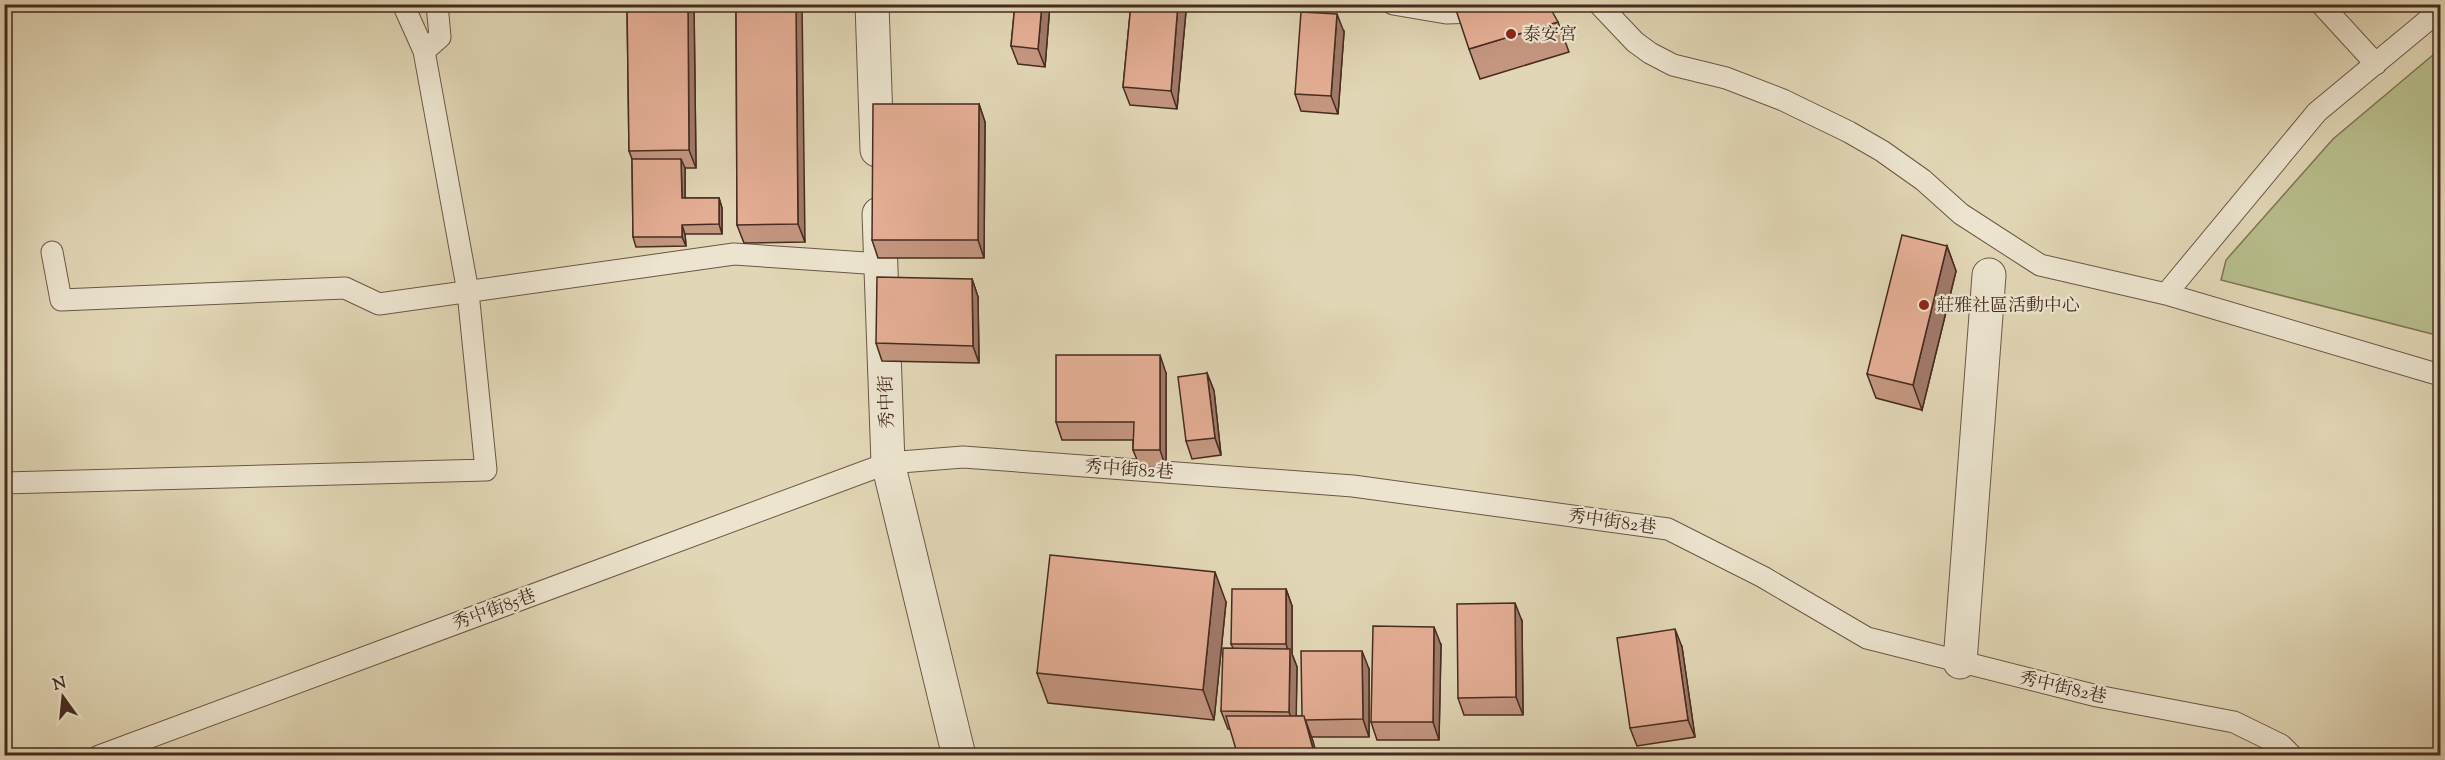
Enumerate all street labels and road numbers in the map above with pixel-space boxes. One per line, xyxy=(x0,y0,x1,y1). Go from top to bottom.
street label: 秀中街 xyxy=(874,374,902,429)
street label: 秀中街82巷 xyxy=(1083,455,1174,487)
street label: 秀中街82巷 xyxy=(1566,504,1658,542)
street label: 秀中街85巷 xyxy=(449,584,540,638)
street label: 秀中街82巷 xyxy=(2016,666,2109,712)

